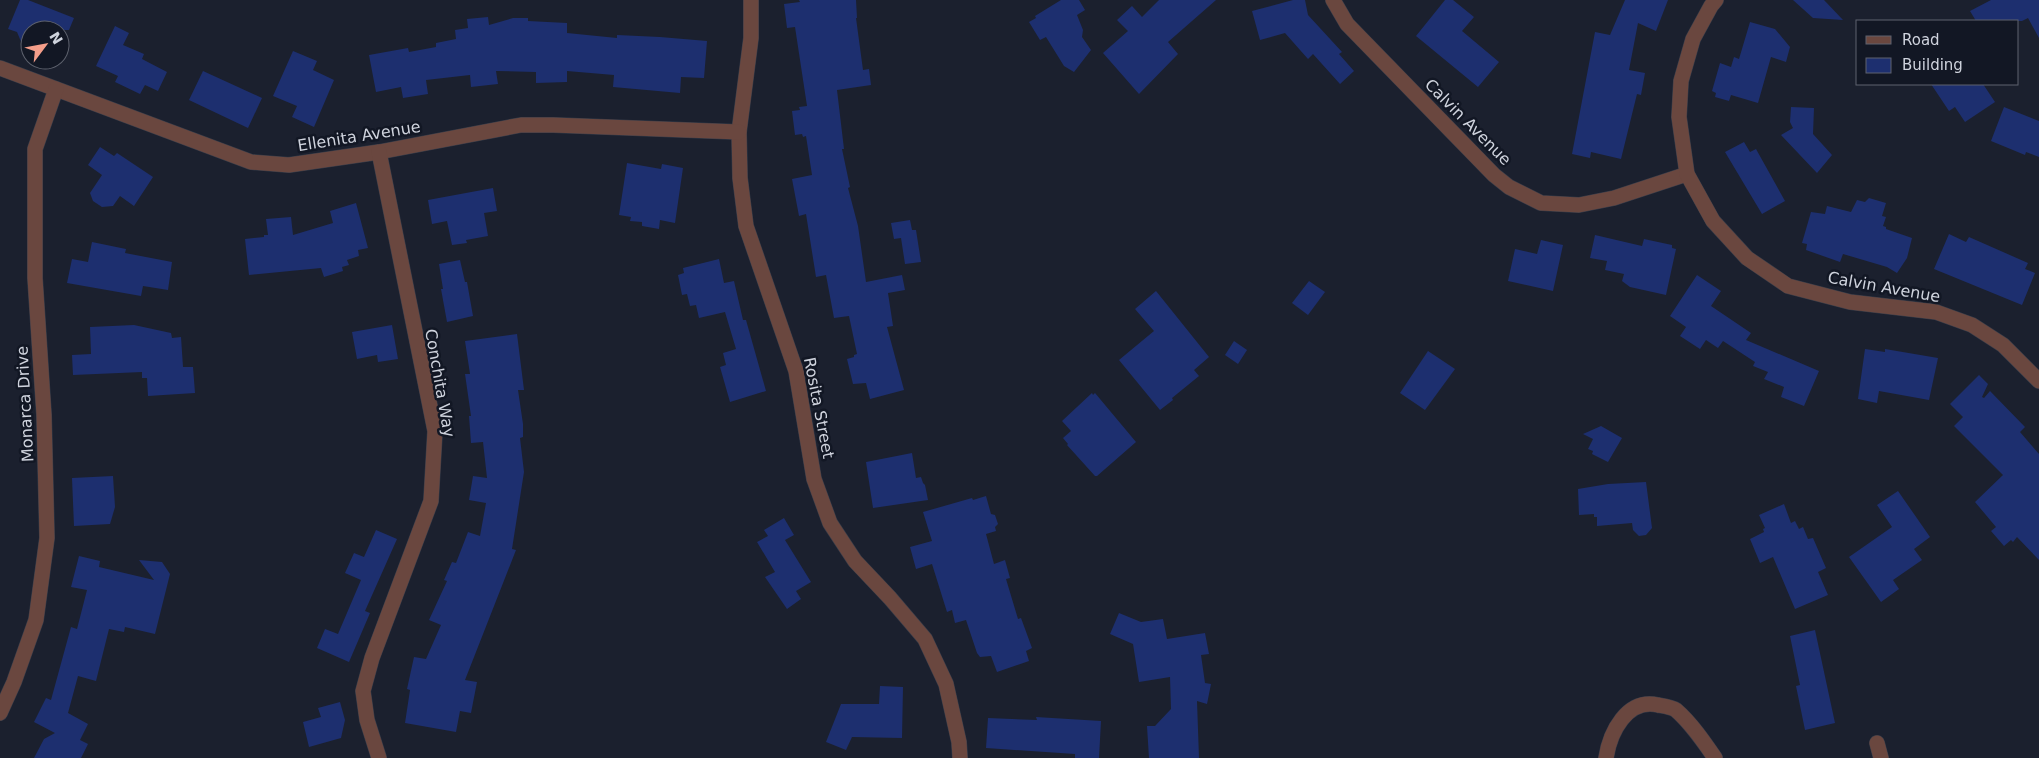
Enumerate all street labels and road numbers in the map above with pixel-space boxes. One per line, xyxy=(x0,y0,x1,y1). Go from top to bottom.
street label: Calvin Avenue xyxy=(1421,75,1515,169)
street label: Ellenita Avenue xyxy=(296,117,422,155)
street label: Calvin Avenue xyxy=(1826,268,1942,306)
street label: Conchita Way xyxy=(421,327,459,439)
street label: Monarca Drive xyxy=(12,346,38,462)
street label: Rosita Street xyxy=(800,356,838,460)

